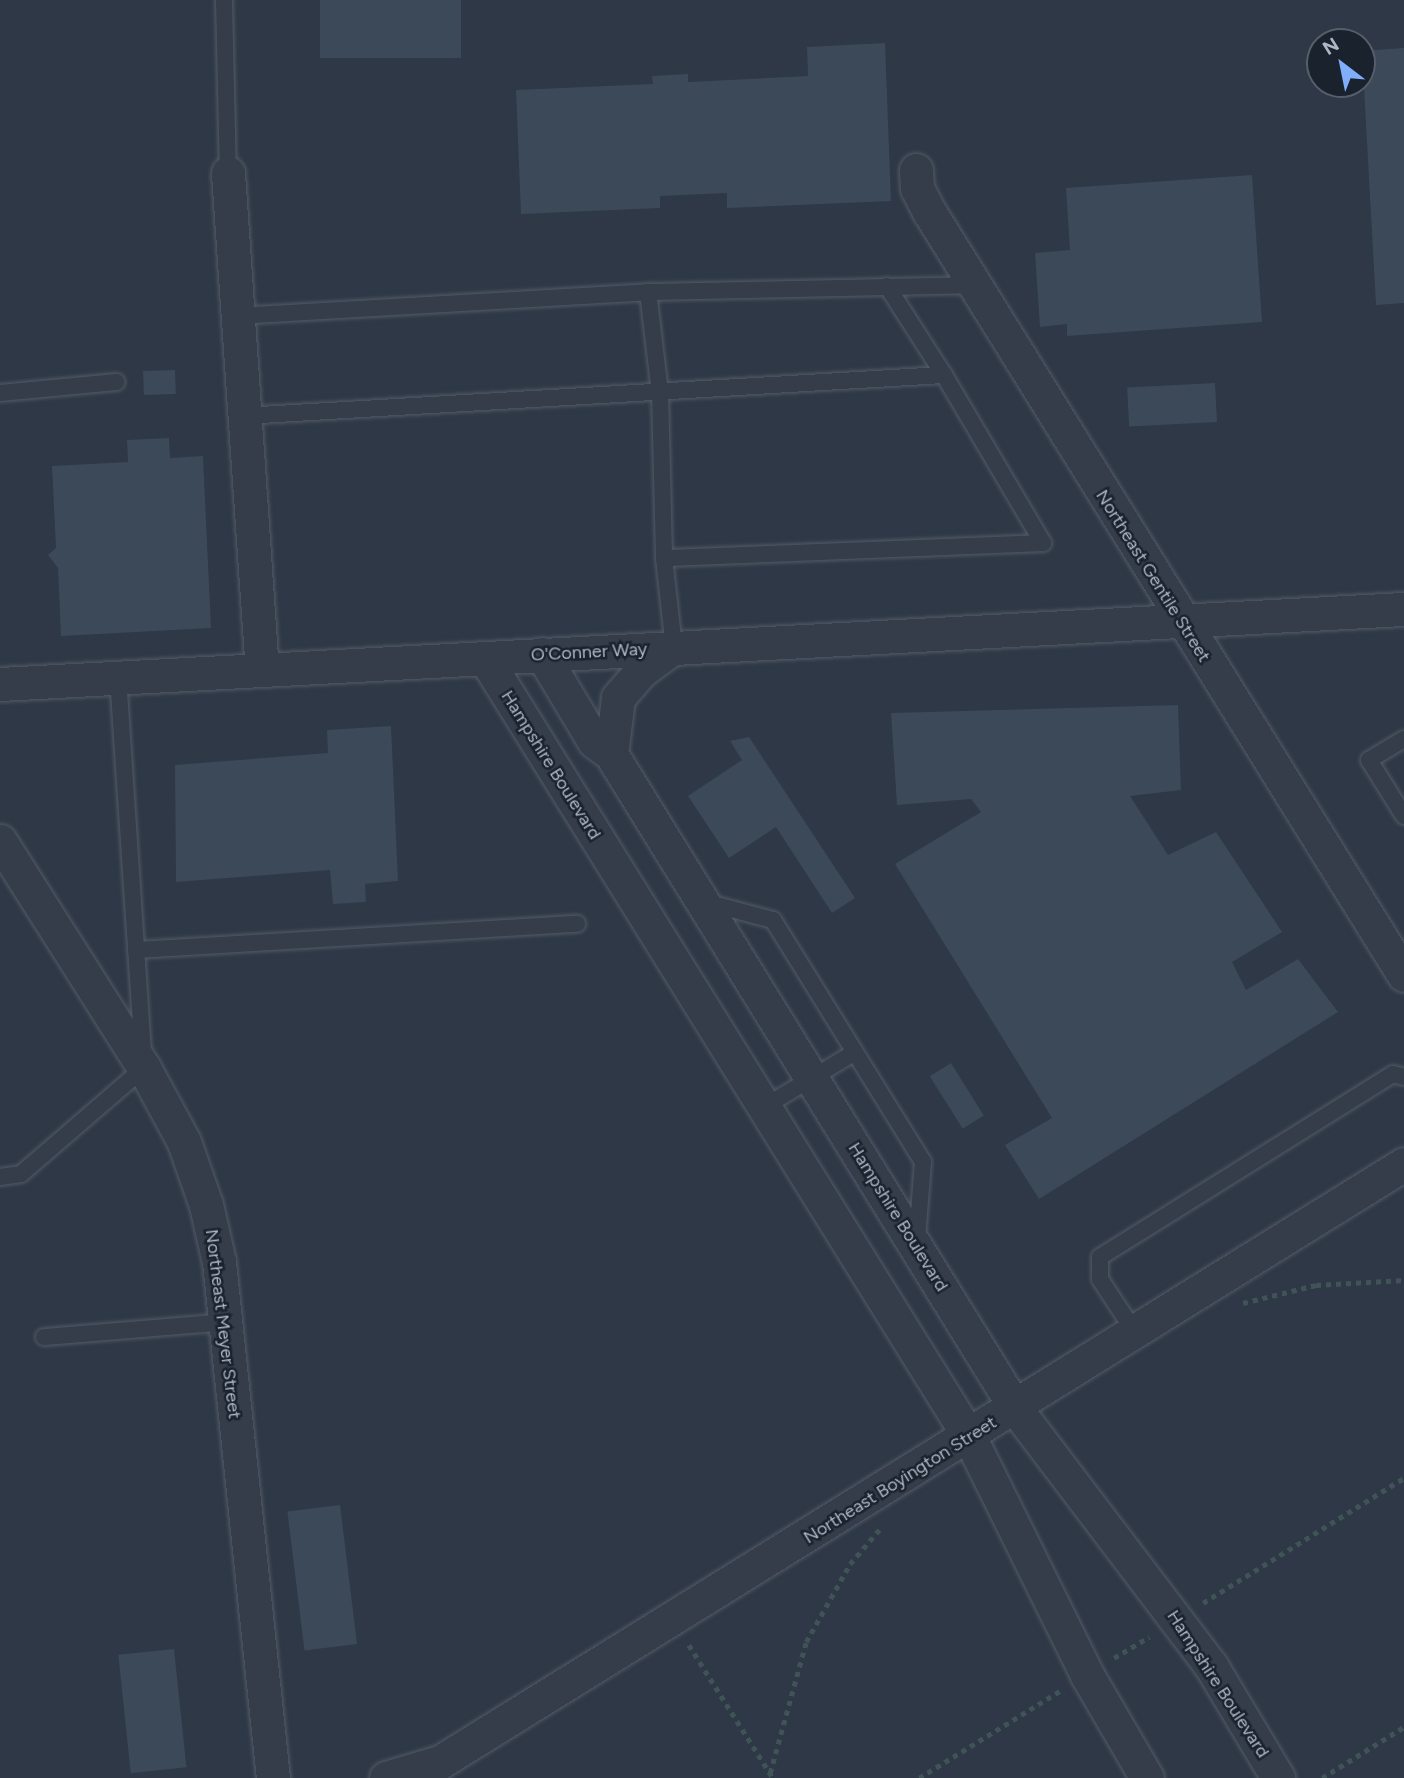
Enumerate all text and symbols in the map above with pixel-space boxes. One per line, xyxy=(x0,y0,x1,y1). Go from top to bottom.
north arrow xyxy=(1306,28,1376,98)
text: N xyxy=(1318,33,1343,60)
street label: Northeast Gentile Street xyxy=(1091,486,1215,666)
street label: O'Conner Way xyxy=(530,638,648,666)
street label: Hampshire Boulevard xyxy=(496,687,606,843)
street label: Hampshire Boulevard xyxy=(843,1139,953,1295)
street label: Northeast Meyer Street xyxy=(201,1228,245,1420)
street label: Northeast Boyington Street xyxy=(800,1412,1000,1548)
street label: Hampshire Boulevard xyxy=(1162,1606,1274,1762)

